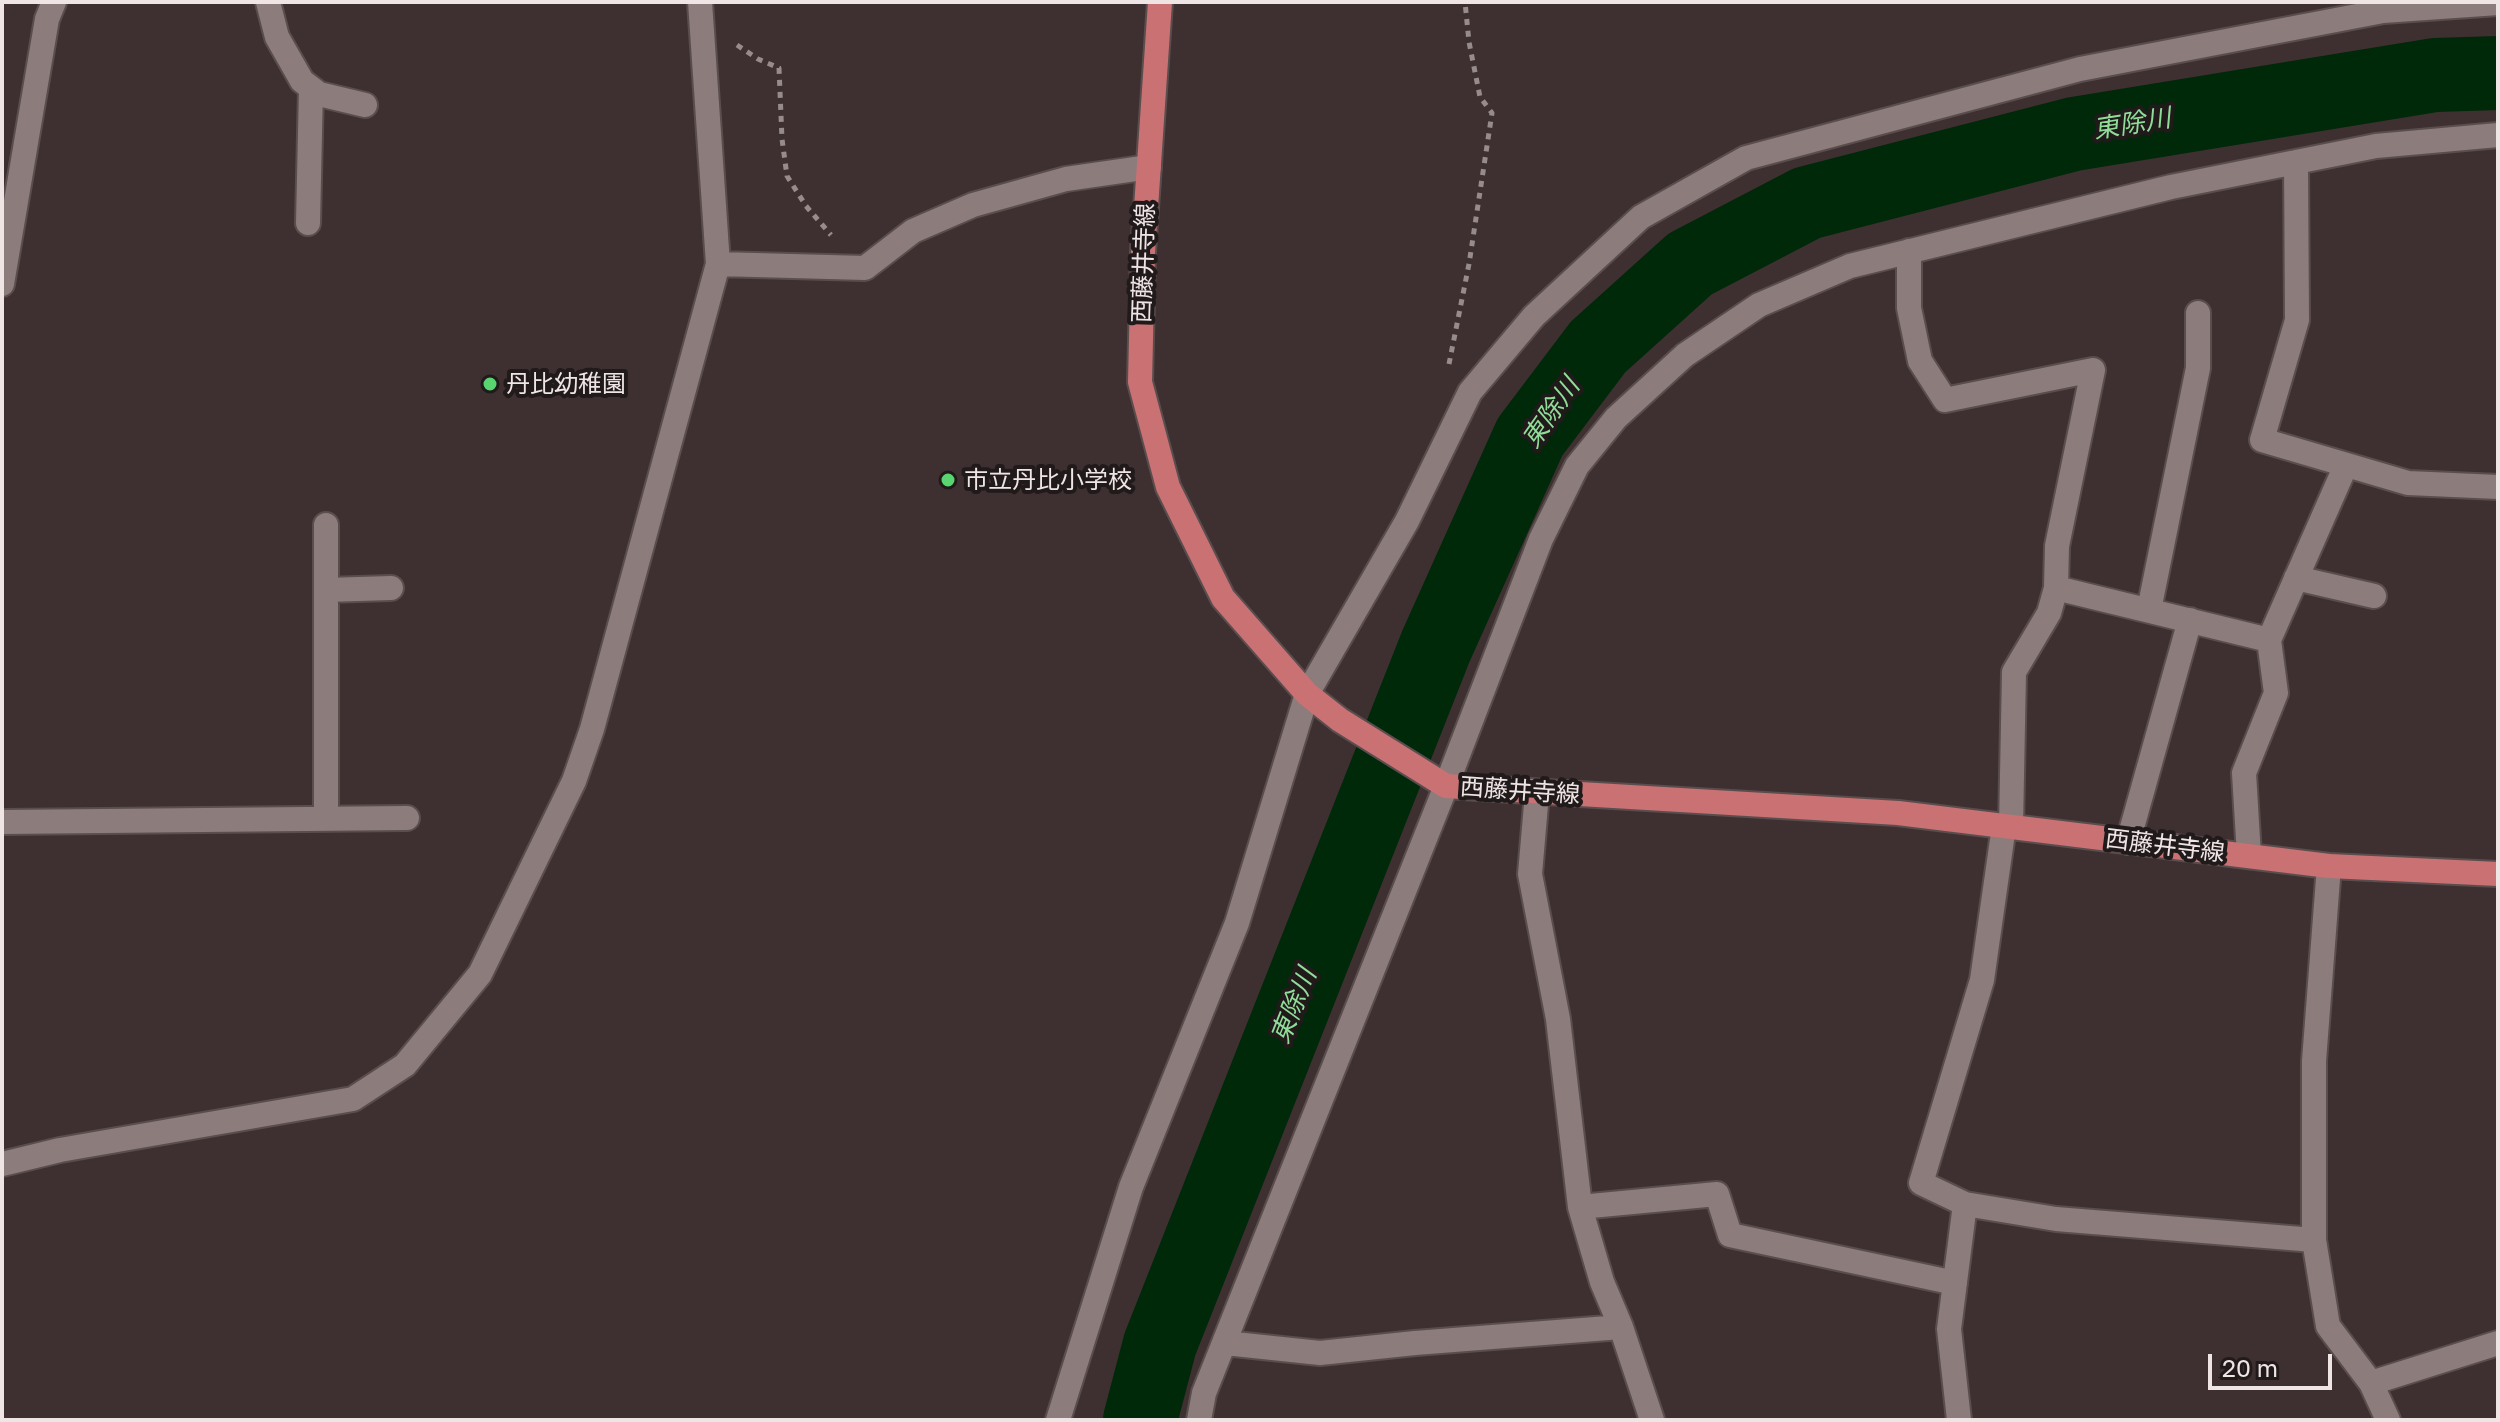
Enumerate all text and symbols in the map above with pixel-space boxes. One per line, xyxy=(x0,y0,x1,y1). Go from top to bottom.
water label: 東除川 xyxy=(2091,102,2173,146)
street label: 西藤井寺線 xyxy=(1128,203,1160,323)
place label: 丹比幼稚園 xyxy=(506,370,626,398)
water label: 東除川 xyxy=(1516,372,1586,454)
marker: 丹比幼稚園 xyxy=(481,375,499,393)
place label: 市立丹比小学校 xyxy=(964,466,1132,494)
marker: 市立丹比小学校 xyxy=(939,471,957,489)
street label: 西藤井寺線 xyxy=(1459,772,1581,810)
street label: 西藤井寺線 xyxy=(2104,824,2226,868)
water label: 東除川 xyxy=(1265,964,1323,1048)
scale bar xyxy=(2212,1338,2336,1388)
text: 20 m xyxy=(2222,1353,2278,1382)

